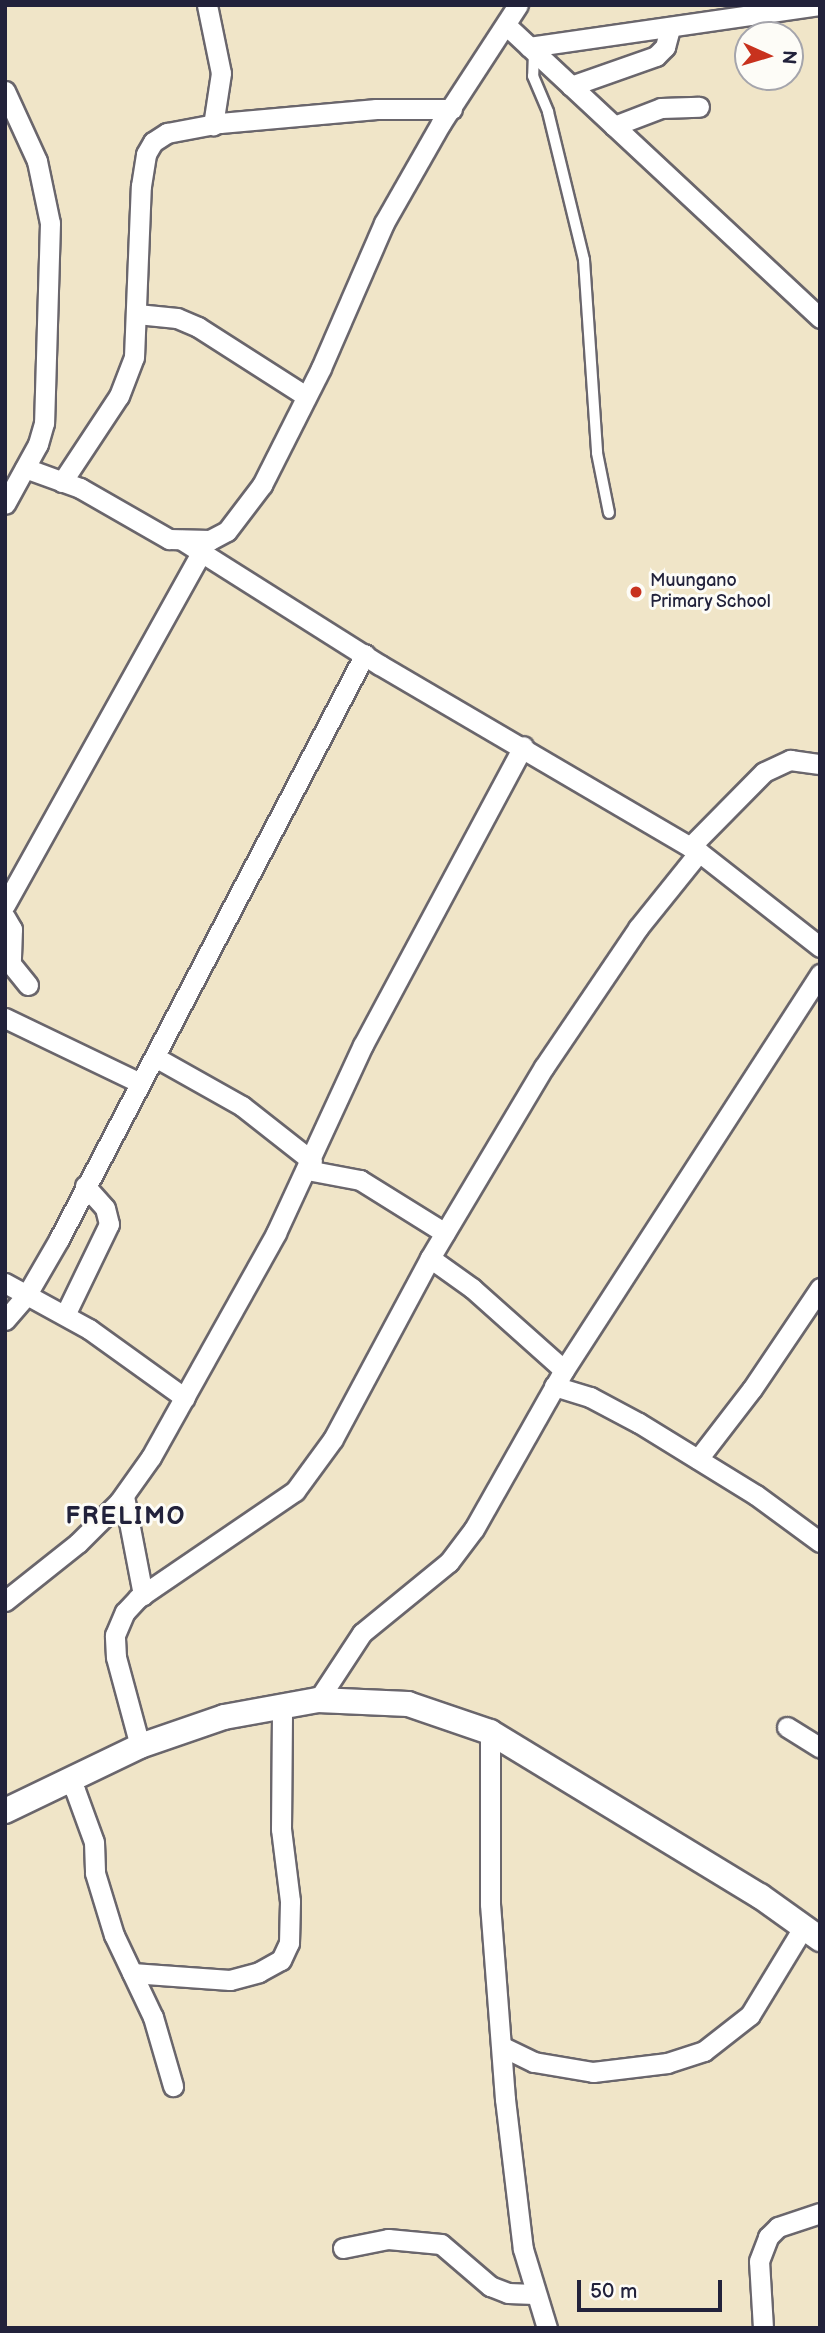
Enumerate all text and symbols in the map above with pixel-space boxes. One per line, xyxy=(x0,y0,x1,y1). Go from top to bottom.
north arrow xyxy=(734,21,804,91)
text: N xyxy=(776,49,800,65)
place label: Muungano Primary School xyxy=(650,571,772,614)
marker: Muungano Primary School xyxy=(628,584,644,600)
district label: FRELIMO xyxy=(66,1503,186,1531)
scale bar xyxy=(580,2266,725,2310)
text: 50 m xyxy=(590,2279,637,2304)

